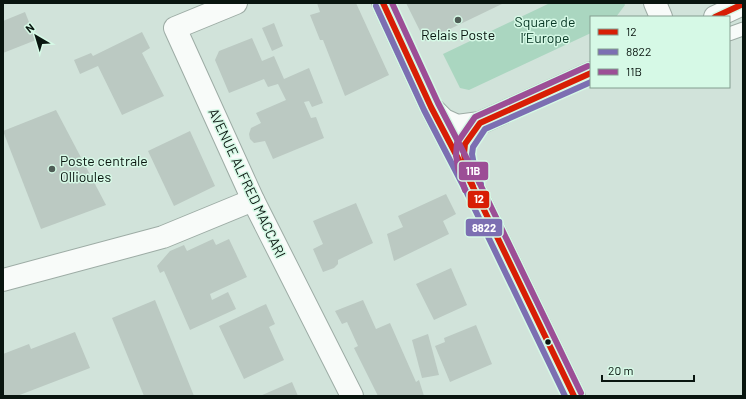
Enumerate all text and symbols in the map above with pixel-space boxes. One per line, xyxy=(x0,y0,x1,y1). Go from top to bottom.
park label: Square de l’Europe xyxy=(515,13,575,46)
marker: Relais Poste xyxy=(453,15,463,25)
north arrow xyxy=(16,16,56,56)
legend xyxy=(590,16,730,88)
text: N xyxy=(23,20,36,35)
text: 12 xyxy=(626,24,637,38)
place label: Relais Poste xyxy=(421,26,495,43)
text: 8822 xyxy=(626,44,651,58)
text: 11B xyxy=(626,64,642,78)
street label: AVENUE ALFRED MACCARI xyxy=(205,105,290,260)
place label: Poste centrale Ollioules xyxy=(60,152,148,185)
line badge: 11B xyxy=(458,161,489,181)
marker: Poste centrale Ollioules xyxy=(47,164,57,174)
text: 11B xyxy=(466,164,481,177)
line badge: 12 xyxy=(467,190,490,209)
text: 12 xyxy=(474,192,484,205)
line badge: 8822 xyxy=(465,218,503,237)
text: 8822 xyxy=(472,221,496,234)
unlabelled marker xyxy=(543,337,553,347)
scale bar xyxy=(602,357,694,383)
text: 20 m xyxy=(608,363,634,377)

